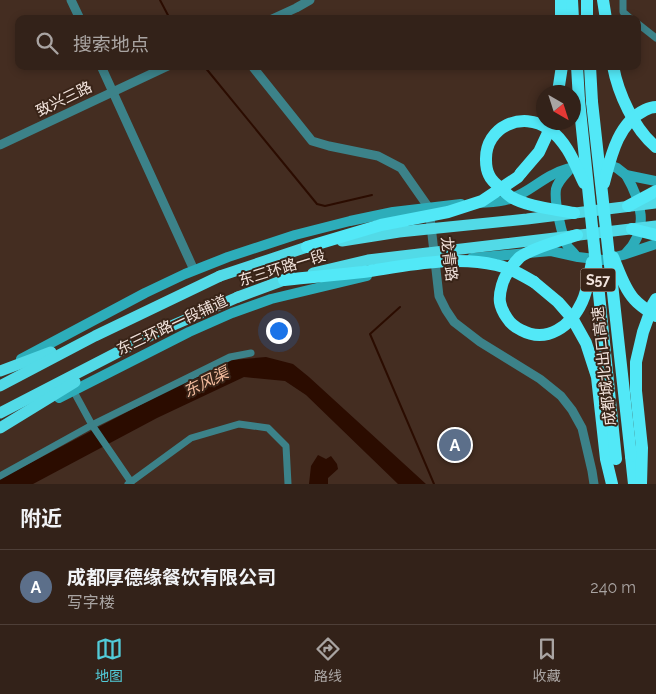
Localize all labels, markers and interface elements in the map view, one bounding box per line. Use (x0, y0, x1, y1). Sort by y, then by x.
search box (15, 15, 641, 70)
icon: search (33, 29, 61, 57)
text: 搜索地点 (73, 33, 149, 55)
street label: 致兴三路 (33, 78, 95, 120)
north arrow (536, 85, 581, 130)
street label: 龙青路 (437, 236, 461, 282)
street label: 东三环路一段 (236, 246, 328, 290)
road number: S57 (580, 268, 616, 292)
street label: 东三环路一段辅道 (114, 291, 230, 359)
street label: 成都城北出口高速 (589, 305, 619, 427)
your location (266, 318, 292, 344)
water label: 东风渠 (180, 362, 234, 401)
pin: A (439, 426, 471, 464)
text: 附近 (20, 506, 62, 531)
text: 成都厚德缘餐饮有限公司 (67, 566, 276, 588)
text: A (31, 578, 41, 597)
text: 240 m (590, 578, 636, 597)
text: 写字楼 (67, 593, 115, 612)
tab: 地图 (95, 635, 123, 685)
tab: 路线 (314, 635, 342, 685)
tab: 收藏 (533, 635, 561, 685)

